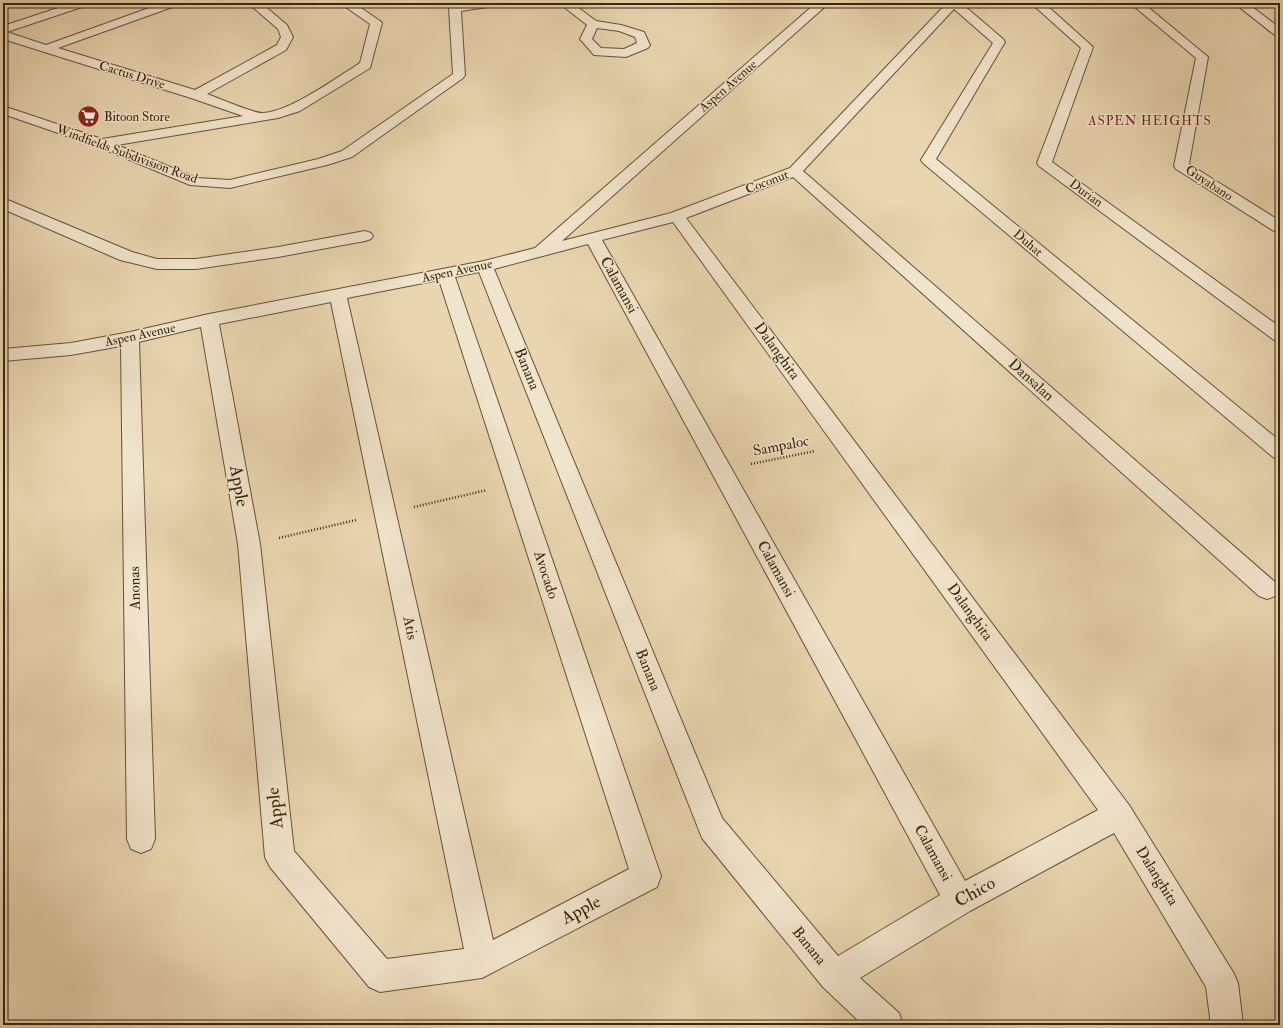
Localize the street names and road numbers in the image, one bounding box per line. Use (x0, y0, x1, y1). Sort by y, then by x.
street label: Aspen Avenue (695, 56, 761, 117)
street label: Cactus Drive (97, 57, 167, 93)
street label: Windfields Subdivision Road (53, 121, 200, 187)
street label: Guyabano (1182, 162, 1236, 205)
street label: Coconut (743, 167, 791, 197)
street label: Durian (1066, 175, 1106, 211)
street label: Duhat (1010, 226, 1046, 260)
street label: Calamansi (596, 253, 642, 317)
street label: Aspen Avenue (419, 256, 495, 287)
street label: Dalanghita (750, 319, 805, 384)
street label: Aspen Avenue (102, 320, 178, 351)
street label: Banana (510, 345, 544, 394)
street label: Dansalan (1004, 354, 1058, 406)
street label: Sampaloc (751, 431, 811, 462)
street label: Apple (224, 463, 254, 509)
street label: Calamansi (753, 537, 799, 601)
street label: Avocado (529, 548, 563, 602)
street label: Anonas (125, 566, 145, 611)
street label: Dalanghita (943, 580, 998, 645)
street label: Atis (398, 614, 422, 641)
street label: Banana (631, 646, 665, 695)
street label: Apple (261, 786, 289, 831)
street label: Calamansi (910, 821, 956, 885)
street label: Dalanghita (1131, 843, 1183, 910)
street label: Chico (951, 871, 1000, 913)
street label: Apple (556, 890, 605, 930)
street label: Banana (788, 923, 831, 970)

